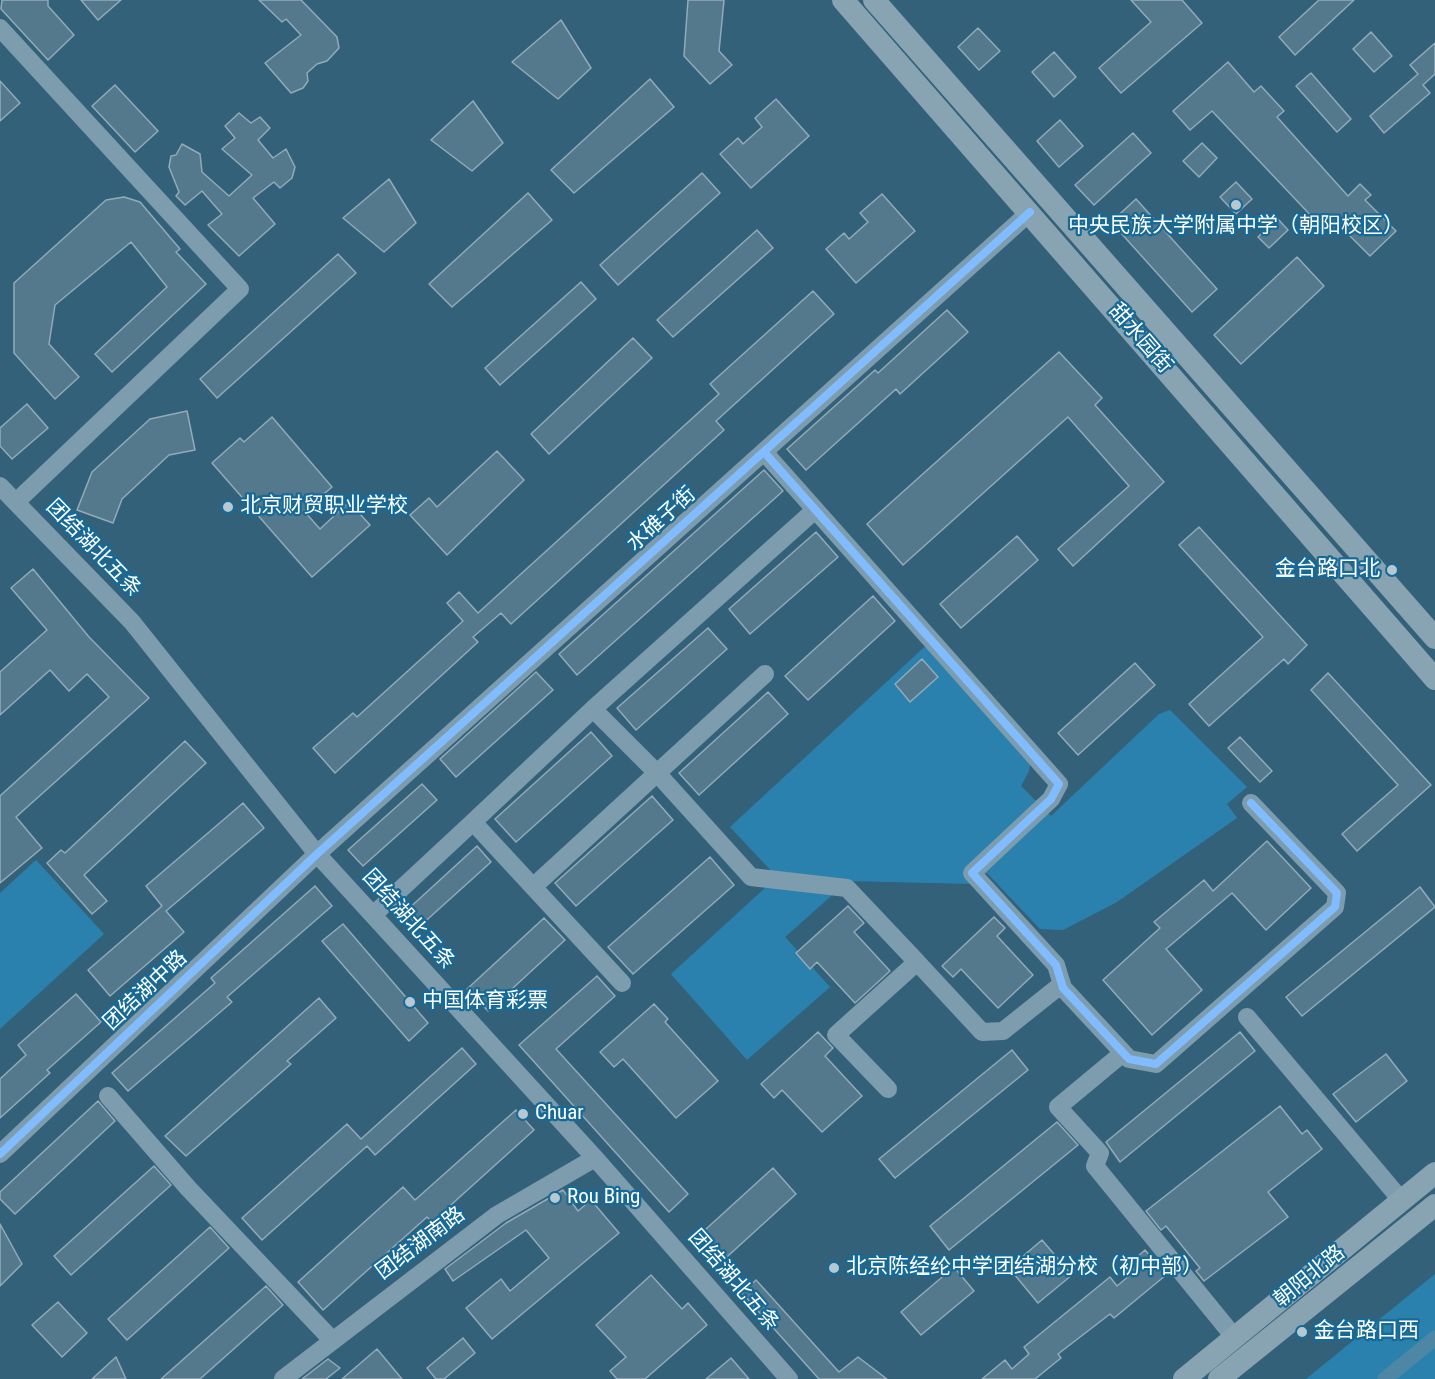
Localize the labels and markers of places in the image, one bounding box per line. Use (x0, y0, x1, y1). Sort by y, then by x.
marker: 中央民族大学附属中学（朝阳校区） (1229, 198, 1243, 212)
place label: 中央民族大学附属中学（朝阳校区） (1068, 214, 1404, 240)
place label: 北京财贸职业学校 (240, 494, 408, 520)
marker: 北京财贸职业学校 (221, 500, 235, 514)
place label: 金台路口北 (1275, 557, 1380, 583)
marker: 金台路口北 (1385, 563, 1399, 577)
place label: 中国体育彩票 (422, 989, 548, 1015)
marker: 中国体育彩票 (403, 995, 417, 1009)
place label: Chuar (535, 1101, 584, 1127)
marker: Chuar (516, 1107, 530, 1121)
place label: Rou Bing (567, 1185, 640, 1211)
marker: Rou Bing (548, 1191, 562, 1205)
place label: 北京陈经纶中学团结湖分校（初中部） (846, 1255, 1203, 1281)
marker: 北京陈经纶中学团结湖分校（初中部） (827, 1261, 841, 1275)
place label: 金台路口西 (1314, 1319, 1419, 1345)
marker: 金台路口西 (1295, 1325, 1309, 1339)

